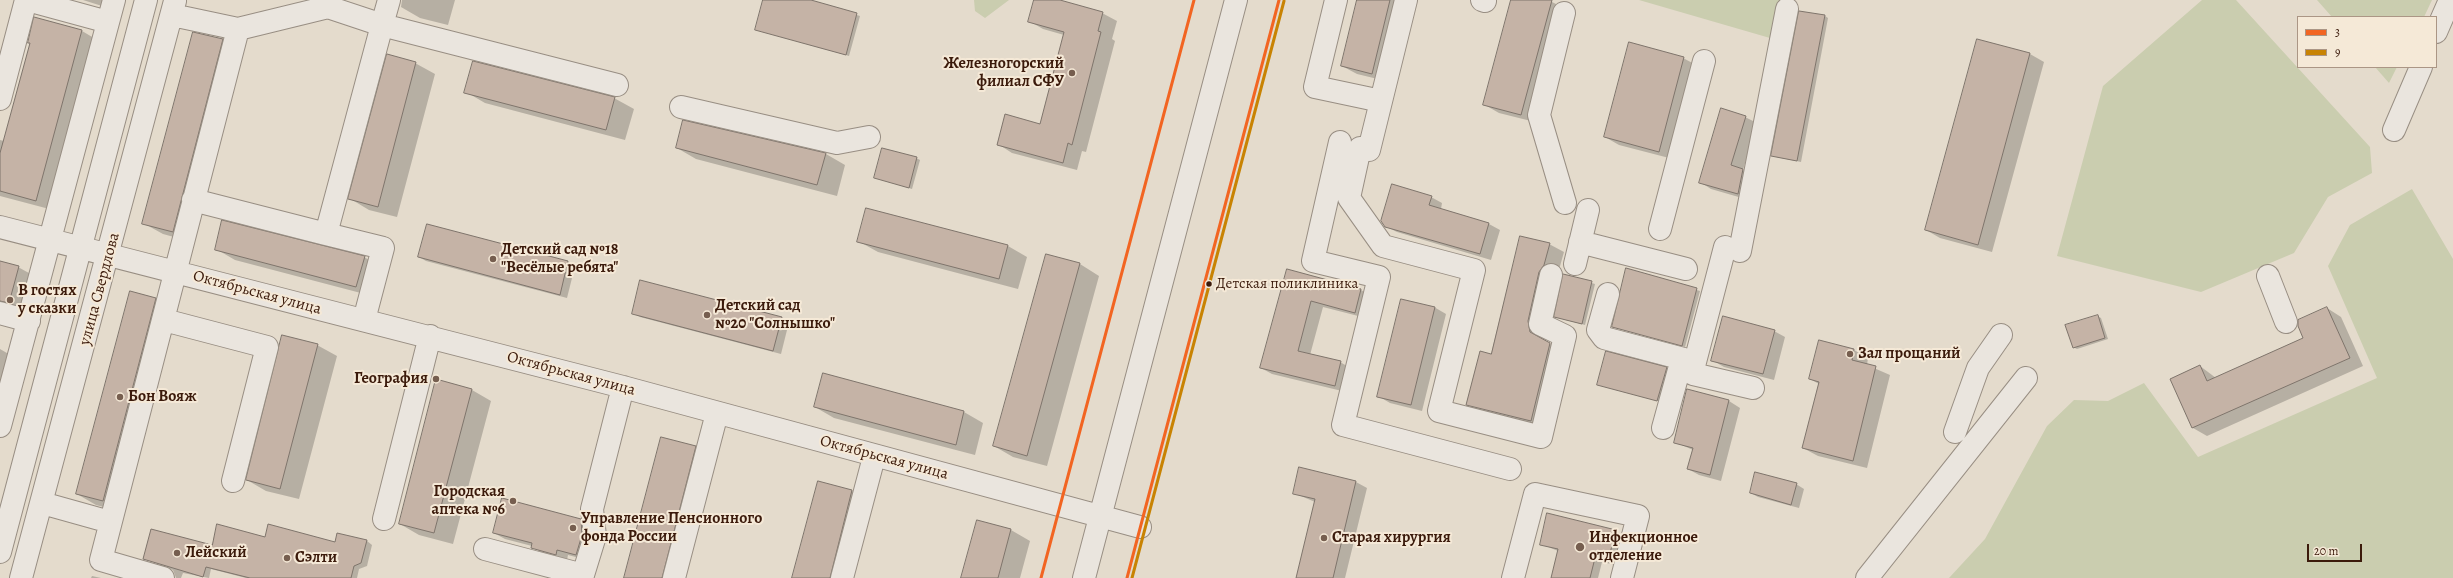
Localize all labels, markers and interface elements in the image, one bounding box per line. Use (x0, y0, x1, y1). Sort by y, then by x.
legend (2297, 16, 2437, 68)
text: 3 (2335, 24, 2340, 40)
text: 9 (2335, 44, 2340, 60)
place label: Железногорский филиал СФУ (944, 54, 1064, 92)
marker: Железногорский филиал СФУ (1067, 68, 1077, 78)
street label: улица Свердлова (76, 231, 124, 347)
place label: Детский сад №18 "Весёлые ребята" (501, 240, 618, 278)
marker: Детский сад №18 "Весёлые ребята" (488, 254, 498, 264)
street label: Октябрьская улица (191, 267, 323, 319)
place label: Детская поликлиника (1216, 275, 1358, 293)
marker: Детская поликлиника (1204, 279, 1214, 289)
place label: В гостях у сказки (18, 281, 77, 319)
marker: В гостях у сказки (5, 295, 15, 305)
place label: Детский сад №20 "Солнышко" (715, 296, 835, 334)
marker: Детский сад №20 "Солнышко" (702, 310, 712, 320)
place label: Зал прощаний (1858, 344, 1961, 364)
street label: Октябрьская улица (505, 348, 637, 400)
marker: Зал прощаний (1845, 349, 1855, 359)
place label: География (354, 369, 428, 389)
marker: География (431, 374, 441, 384)
place label: Бон Вояж (128, 387, 197, 407)
marker: Бон Вояж (115, 392, 125, 402)
street label: Октябрьская улица (818, 432, 950, 484)
place label: Городская аптека №6 (432, 482, 505, 520)
marker: Городская аптека №6 (508, 496, 518, 506)
place label: Управление Пенсионного фонда России (581, 509, 762, 547)
marker: Управление Пенсионного фонда России (568, 523, 578, 533)
place label: Старая хирургия (1332, 528, 1451, 548)
place label: Инфекционное отделение (1589, 528, 1698, 566)
marker: Старая хирургия (1319, 533, 1329, 543)
scale bar (2309, 536, 2364, 562)
marker: Инфекционное отделение (1574, 541, 1586, 553)
place label: Лейский (185, 543, 247, 563)
text: 20 m (2314, 543, 2338, 559)
marker: Лейский (172, 548, 182, 558)
place label: Сэлти (295, 548, 337, 568)
marker: Сэлти (282, 553, 292, 563)

